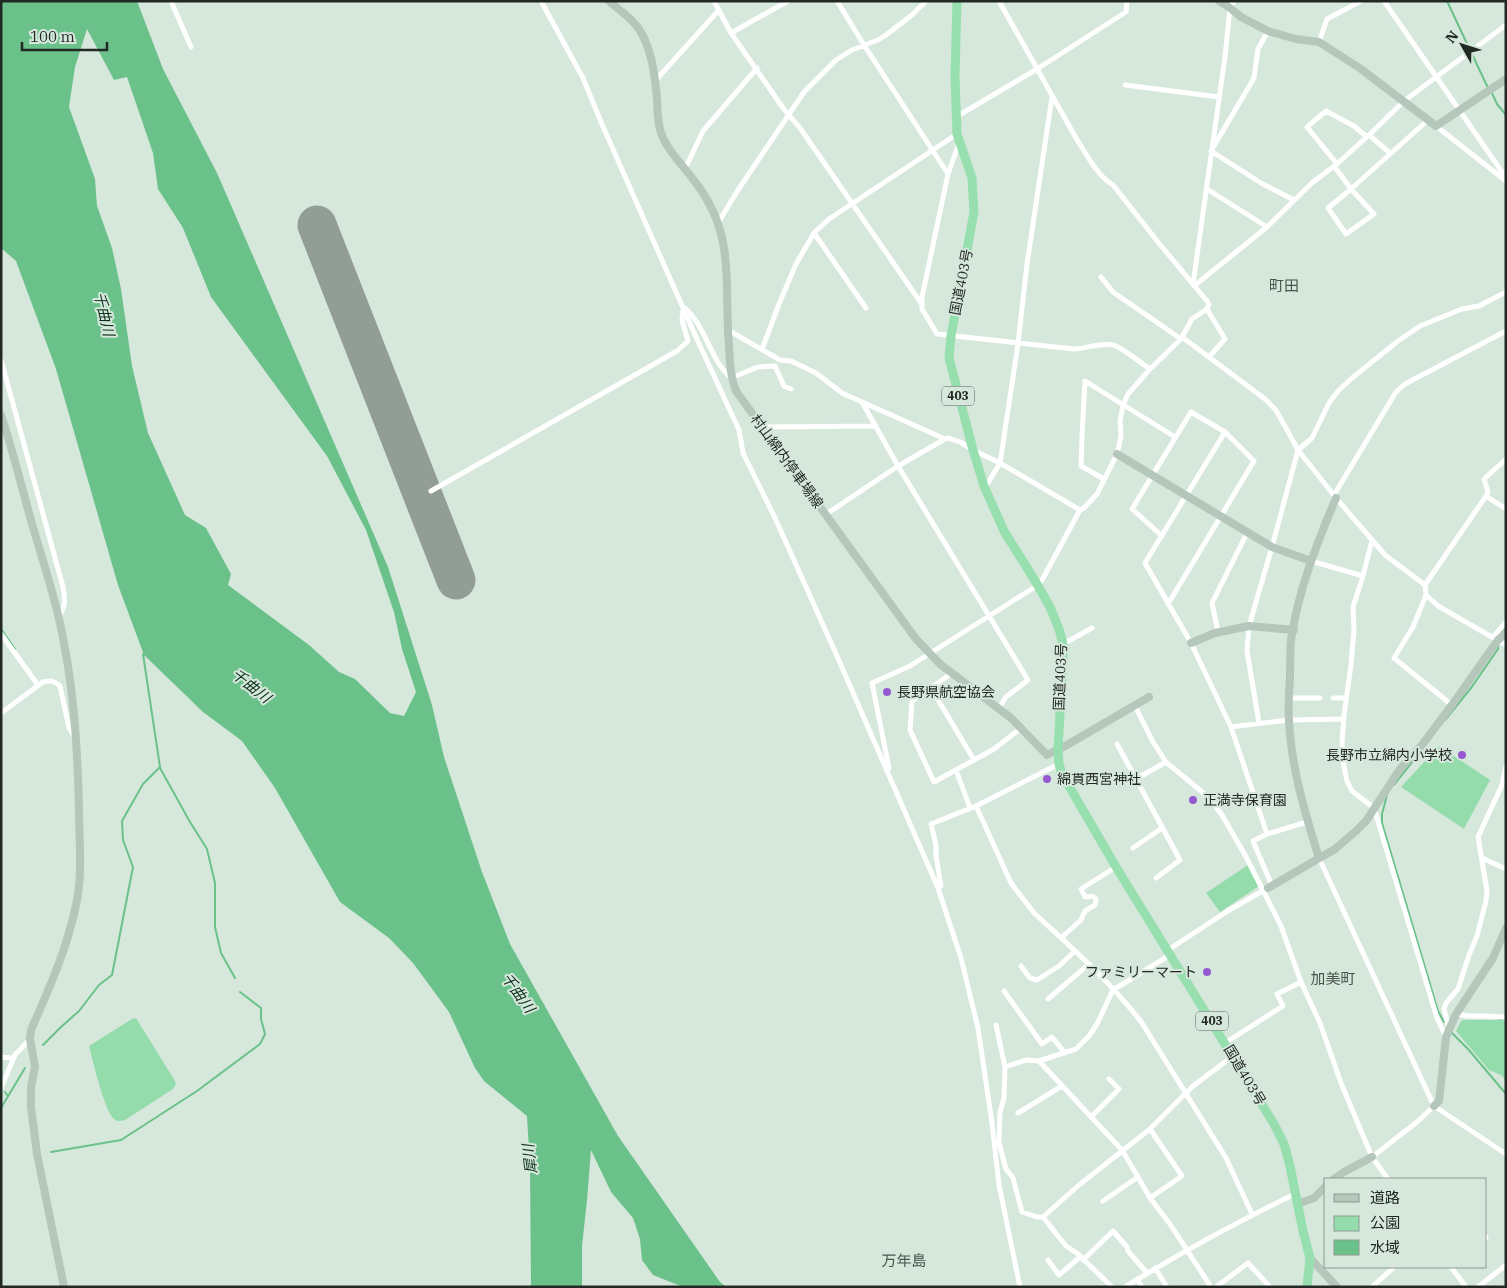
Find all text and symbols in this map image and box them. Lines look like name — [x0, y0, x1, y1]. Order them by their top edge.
scale bar — [22, 20, 108, 52]
north arrow — [1437, 20, 1487, 70]
text: 100 m — [30, 27, 75, 46]
text: N — [1441, 27, 1462, 47]
street label: 国道403号 — [946, 247, 976, 317]
district label: 町田 — [1269, 276, 1299, 295]
water label: 千曲川 — [90, 290, 119, 340]
road number: 403 — [942, 386, 974, 406]
street label: 村山綿内停車場線 — [747, 410, 827, 512]
street label: 国道403号 — [1050, 643, 1070, 711]
water label: 千曲川 — [228, 664, 276, 708]
place label: 長野県航空協会 — [897, 683, 995, 701]
marker: 長野県航空協会 — [881, 686, 893, 698]
place label: 長野市立綿内小学校 — [1326, 746, 1452, 764]
marker: 長野市立綿内小学校 — [1456, 749, 1468, 761]
place label: 綿貫西宮神社 — [1057, 770, 1141, 788]
marker: 綿貫西宮神社 — [1041, 773, 1053, 785]
place label: 正満寺保育園 — [1203, 791, 1287, 809]
marker: 正満寺保育園 — [1187, 794, 1199, 806]
place label: ファミリーマート — [1085, 963, 1197, 981]
marker: ファミリーマート — [1201, 966, 1213, 978]
water label: 千曲川 — [497, 969, 540, 1018]
district label: 加美町 — [1310, 969, 1356, 988]
road number: 403 — [1196, 1011, 1228, 1030]
street label: 国道403号 — [1220, 1042, 1270, 1108]
water label: 犀川 — [518, 1141, 541, 1175]
legend — [1324, 1178, 1487, 1268]
text: 道路 — [1370, 1188, 1400, 1207]
text: 公園 — [1370, 1213, 1400, 1232]
text: 水域 — [1370, 1238, 1400, 1257]
district label: 万年島 — [881, 1251, 927, 1270]

